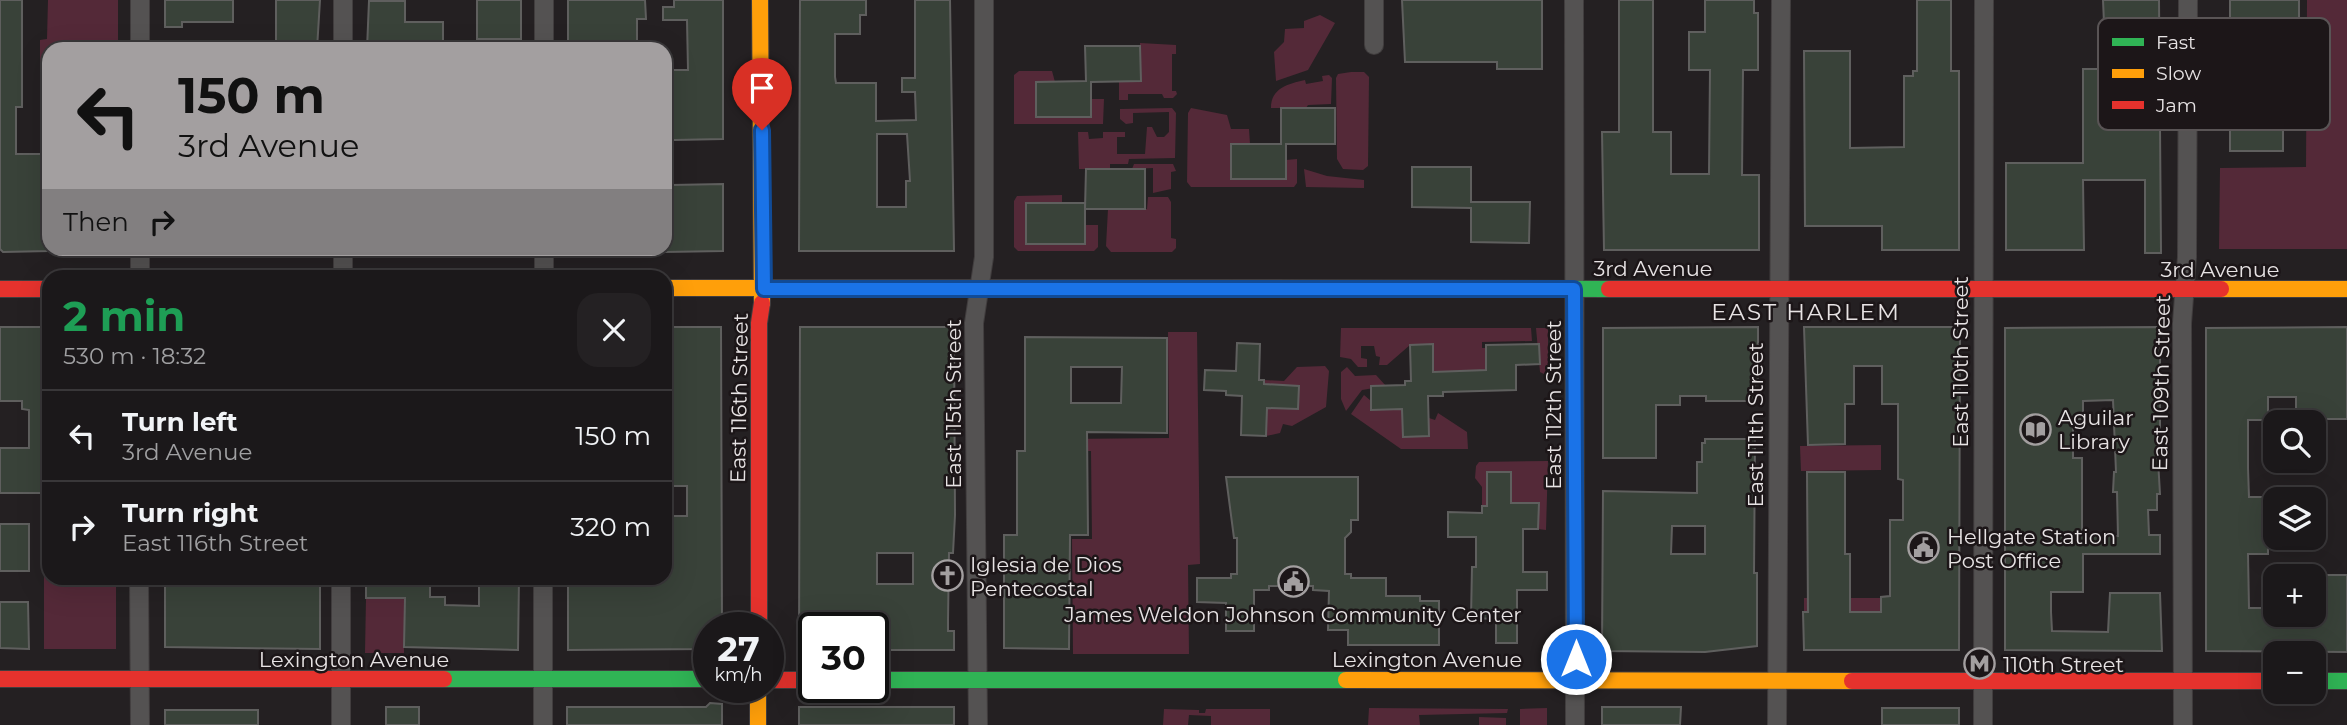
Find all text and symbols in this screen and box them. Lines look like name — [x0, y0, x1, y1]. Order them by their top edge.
legend — [2098, 18, 2330, 130]
text: Fast — [2156, 31, 2196, 54]
pin — [732, 58, 792, 130]
text: Slow — [2156, 62, 2201, 85]
text: 150 m — [178, 66, 325, 125]
icon: arrive — [743, 69, 781, 107]
icon: left — [63, 70, 154, 161]
text: Jam — [2155, 94, 2197, 117]
text: 3rd Avenue — [178, 126, 359, 165]
icon: right — [143, 203, 181, 241]
text: Then — [63, 206, 129, 238]
street label: 3rd Avenue — [1594, 256, 1713, 281]
street label: 3rd Avenue — [2161, 257, 2280, 282]
street label: East 110th Street — [1948, 276, 1973, 448]
text: 2 min — [63, 290, 185, 342]
button: close — [577, 293, 651, 367]
street label: East 109th Street — [2147, 294, 2175, 472]
district label: EAST HARLEM — [1711, 298, 1901, 326]
street label: East 116th Street — [725, 313, 753, 483]
street label: East 115th Street — [941, 319, 966, 489]
street label: East 112th Street — [1541, 320, 1566, 490]
text: 530 m · 18:32 — [63, 342, 206, 370]
street label: East 111th Street — [1743, 342, 1768, 508]
place label: Aguilar Library — [2058, 405, 2134, 454]
text: Turn left — [122, 406, 238, 438]
map controls — [2263, 410, 2326, 704]
button: search — [2263, 410, 2326, 473]
library icon: Aguilar Library — [2018, 412, 2052, 446]
icon: left — [63, 417, 101, 455]
text: 150 m — [575, 420, 651, 452]
text: 3rd Avenue — [122, 438, 252, 466]
button: layers — [2263, 487, 2326, 550]
text: Turn right — [122, 497, 258, 529]
icon: right — [63, 508, 101, 546]
text: 320 m — [570, 511, 651, 543]
place label: Hellgate Station Post Office — [1947, 524, 2116, 573]
text: East 116th Street — [122, 529, 308, 557]
public building icon: Hellgate Station Post Office — [1907, 531, 1941, 565]
place label: Iglesia de Dios Pentecostal — [970, 552, 1122, 601]
church icon: Iglesia de Dios Pentecostal — [930, 559, 964, 593]
button: + — [2263, 564, 2326, 627]
public building icon: James Weldon Johnson Community Center — [1276, 565, 1310, 599]
place label: James Weldon Johnson Community Center — [1063, 602, 1522, 627]
speed limit sign: 30 — [798, 612, 889, 703]
position arrow — [1539, 622, 1613, 696]
text: 27 — [717, 627, 760, 670]
button: − — [2263, 641, 2326, 704]
street label: Lexington Avenue — [259, 647, 449, 672]
street label: Lexington Avenue — [1332, 647, 1522, 672]
metro station icon: 110th Street — [1963, 647, 1997, 681]
place label: 110th Street — [2003, 652, 2124, 677]
text: km/h — [714, 664, 763, 686]

